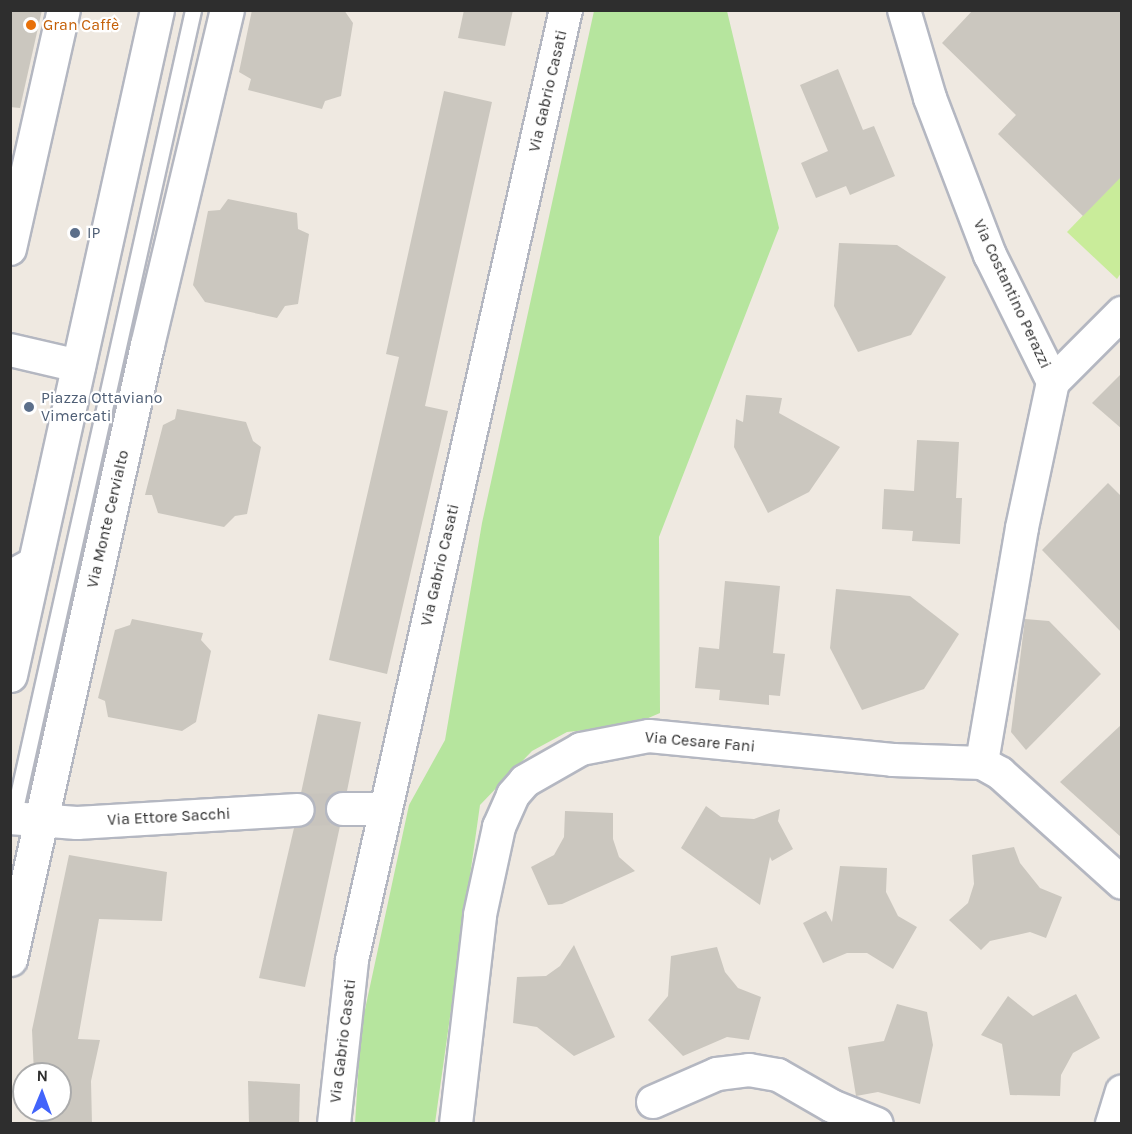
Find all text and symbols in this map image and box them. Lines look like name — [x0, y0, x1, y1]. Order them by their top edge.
place label: Gran Caffè — [43, 15, 119, 35]
marker: Gran Caffè — [24, 18, 38, 32]
street label: Via Gabrio Casati — [525, 28, 571, 154]
street label: Via Costantino Perazzi — [969, 216, 1055, 372]
place label: IP — [87, 223, 100, 243]
marker: IP — [68, 226, 82, 240]
place label: Piazza Ottaviano Vimercati — [41, 388, 162, 426]
marker: Piazza Ottaviano Vimercati — [22, 400, 36, 414]
street label: Via Monte Cervialto — [83, 448, 133, 590]
street label: Via Gabrio Casati — [417, 502, 463, 628]
street label: Via Cesare Fani — [644, 728, 756, 756]
street label: Via Ettore Sacchi — [107, 804, 231, 830]
street label: Via Gabrio Casati — [326, 978, 360, 1104]
north arrow — [12, 1062, 72, 1122]
text: N — [36, 1066, 48, 1085]

